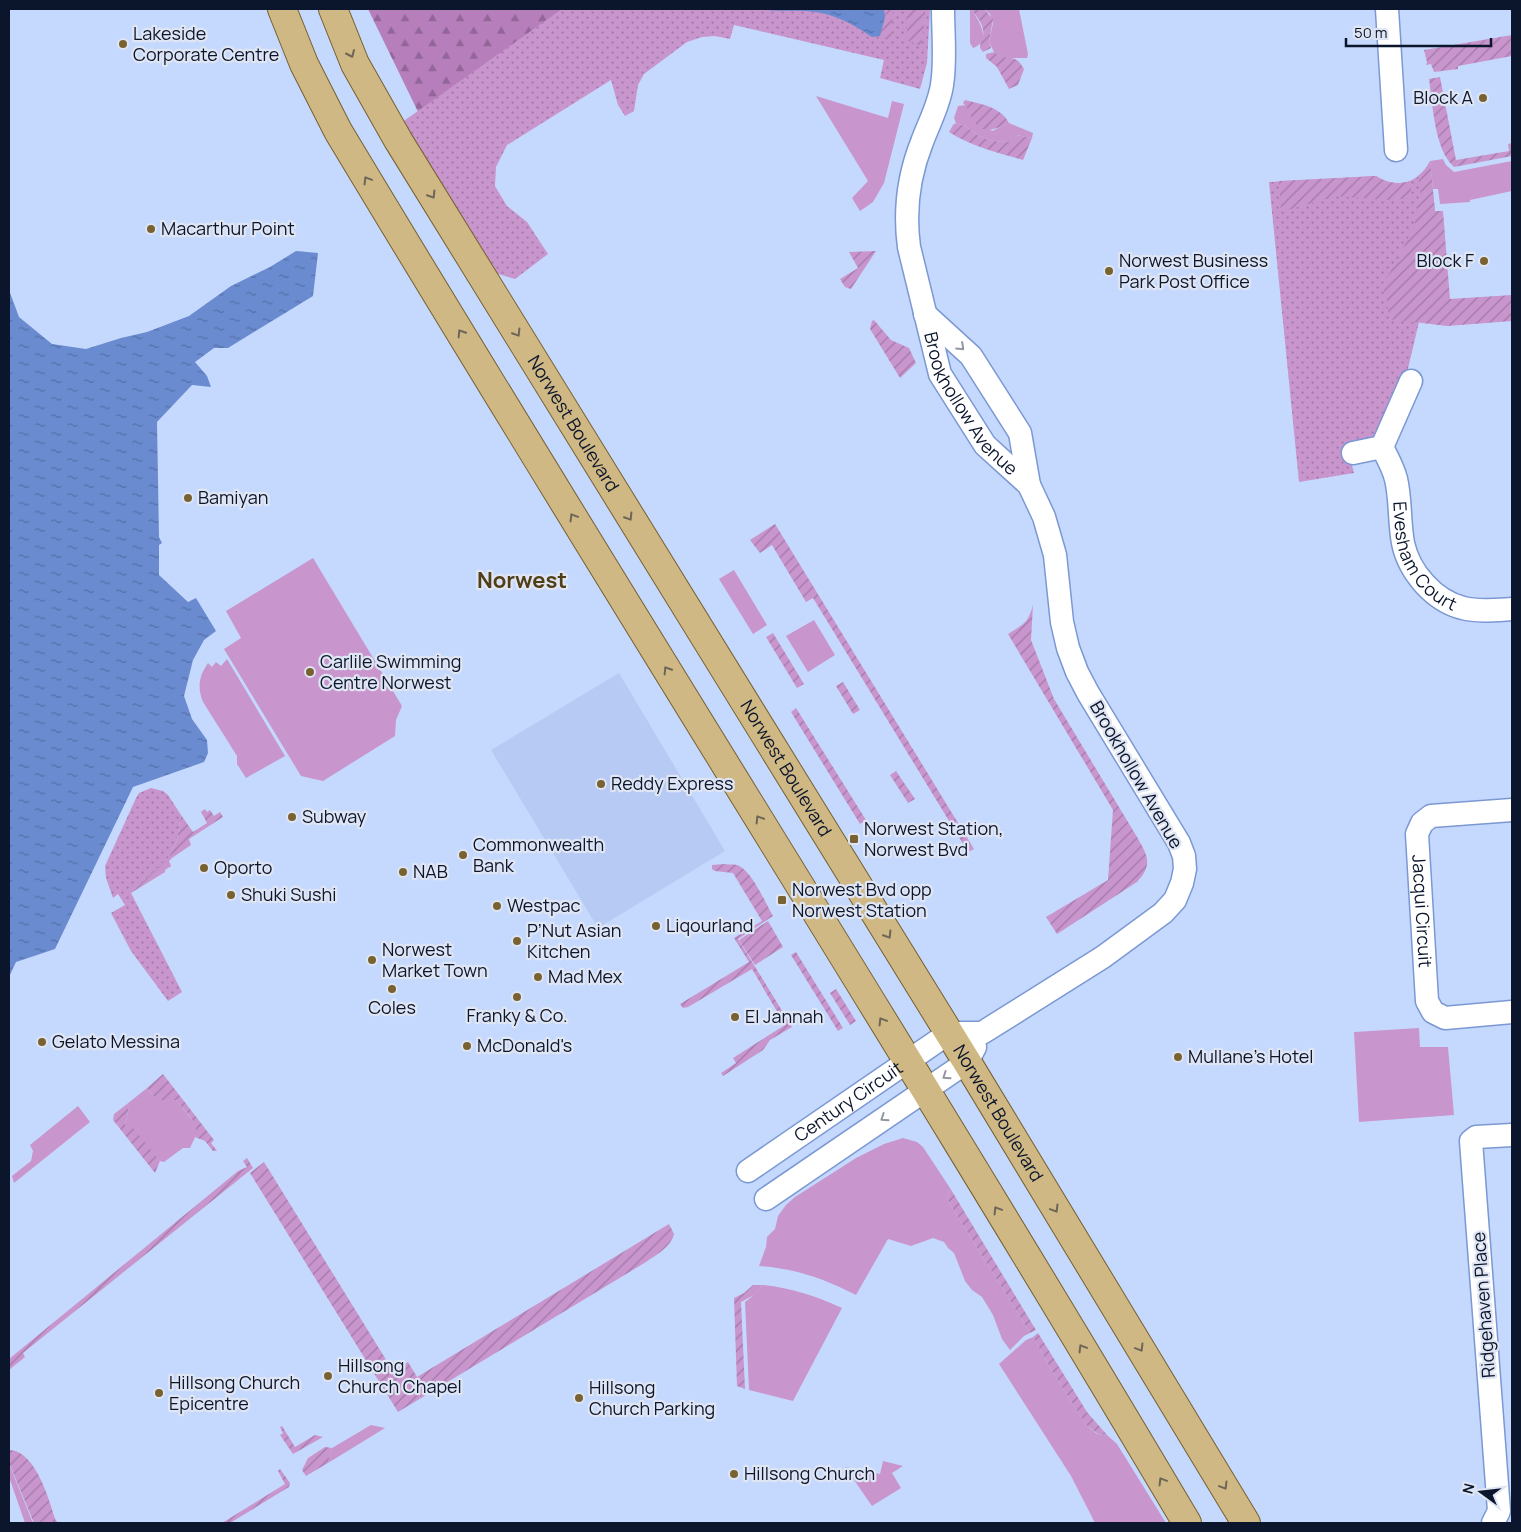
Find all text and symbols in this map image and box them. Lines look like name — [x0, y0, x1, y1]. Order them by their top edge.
scale bar — [1346, 15, 1491, 47]
place label: Lakeside Corporate Centre — [133, 21, 279, 66]
text: 50 m — [1354, 22, 1388, 43]
marker: Lakeside Corporate Centre — [117, 38, 129, 50]
one-way arrow — [344, 49, 355, 58]
place label: Block A — [1413, 85, 1474, 109]
marker: Block A — [1477, 92, 1489, 104]
one-way arrow — [363, 176, 373, 185]
one-way arrow — [425, 189, 435, 198]
place label: Macarthur Point — [161, 216, 295, 240]
marker: Macarthur Point — [145, 223, 157, 235]
place label: Norwest Business Park Post Office — [1119, 248, 1268, 293]
place label: Block F — [1417, 248, 1474, 272]
marker: Block F — [1478, 255, 1490, 267]
marker: Norwest Business Park Post Office — [1103, 265, 1115, 277]
one-way arrow — [510, 328, 520, 337]
street label: Brookhollow Avenue — [919, 329, 1023, 480]
one-way arrow — [457, 330, 467, 339]
one-way arrow — [956, 341, 965, 350]
street label: Norwest Boulevard — [523, 350, 625, 496]
place label: Bamiyan — [198, 485, 268, 509]
marker: Bamiyan — [182, 492, 194, 504]
street label: Evesham Court — [1388, 501, 1461, 616]
one-way arrow — [623, 511, 633, 520]
one-way arrow — [569, 513, 579, 522]
district label: Norwest — [477, 565, 567, 595]
place label: Carlile Swimming Centre Norwest — [320, 649, 461, 694]
marker: Carlile Swimming Centre Norwest — [304, 666, 316, 678]
one-way arrow — [664, 666, 673, 676]
street label: Norwest Boulevard — [735, 695, 838, 841]
street label: Brookhollow Avenue — [1085, 696, 1189, 853]
place label: Reddy Express — [611, 771, 733, 795]
marker: Reddy Express — [595, 778, 607, 790]
place label: Subway — [302, 804, 367, 828]
marker: Subway — [286, 811, 298, 823]
one-way arrow — [756, 815, 766, 824]
place label: Norwest Station, Norwest Bvd — [864, 816, 1004, 861]
place label: Commonwealth Bank — [473, 832, 604, 877]
marker: Norwest Station, Norwest Bvd — [848, 833, 860, 845]
marker: Commonwealth Bank — [457, 849, 469, 861]
street label: Jacqui Circuit — [1407, 854, 1438, 968]
place label: Oporto — [214, 855, 272, 879]
place label: NAB — [413, 859, 448, 883]
marker: Oporto — [198, 862, 210, 874]
marker: NAB — [397, 866, 409, 878]
place label: Norwest Bvd opp Norwest Station — [792, 877, 932, 922]
place label: Shuki Sushi — [241, 882, 336, 906]
marker: Shuki Sushi — [225, 889, 237, 901]
place label: Westpac — [507, 893, 581, 917]
marker: Norwest Bvd opp Norwest Station — [776, 894, 788, 906]
marker: Westpac — [491, 900, 503, 912]
place label: Liqourland — [666, 913, 753, 937]
place label: P’Nut Asian Kitchen — [527, 918, 621, 963]
marker: Liqourland — [650, 920, 662, 932]
one-way arrow — [881, 929, 891, 938]
marker: P’Nut Asian Kitchen — [511, 935, 523, 947]
place label: Norwest Market Town — [382, 937, 488, 982]
marker: Norwest Market Town — [366, 954, 378, 966]
place label: Mad Mex — [548, 964, 623, 988]
marker: Mad Mex — [532, 971, 544, 983]
marker: Coles — [386, 983, 398, 995]
marker: Franky & Co. — [511, 991, 523, 1003]
place label: Coles — [368, 995, 416, 1019]
place label: Franky & Co. — [467, 1003, 567, 1027]
place label: El Jannah — [745, 1004, 823, 1028]
marker: El Jannah — [729, 1011, 741, 1023]
one-way arrow — [878, 1017, 888, 1026]
place label: Gelato Messina — [52, 1029, 180, 1053]
place label: McDonald's — [477, 1033, 572, 1057]
marker: Gelato Messina — [36, 1036, 48, 1048]
marker: McDonald's — [461, 1040, 473, 1052]
street label: Norwest Boulevard — [948, 1040, 1050, 1186]
place label: Mullane's Hotel — [1188, 1044, 1314, 1068]
marker: Mullane's Hotel — [1172, 1051, 1184, 1063]
street label: Century Circuit — [789, 1055, 907, 1147]
one-way arrow — [942, 1070, 951, 1080]
one-way arrow — [881, 1112, 890, 1121]
one-way arrow — [1049, 1203, 1059, 1212]
one-way arrow — [994, 1206, 1004, 1215]
street label: Ridgehaven Place — [1466, 1231, 1500, 1379]
one-way arrow — [1133, 1342, 1143, 1351]
one-way arrow — [1079, 1345, 1089, 1354]
place label: Hillsong Church Chapel — [338, 1353, 462, 1398]
place label: Hillsong Church Epicentre — [169, 1370, 300, 1415]
marker: Hillsong Church Chapel — [322, 1370, 334, 1382]
place label: Hillsong Church Parking — [589, 1375, 715, 1420]
marker: Hillsong Church Epicentre — [153, 1387, 165, 1399]
marker: Hillsong Church Parking — [573, 1392, 585, 1404]
place label: Hillsong Church — [744, 1461, 875, 1485]
north arrow — [1456, 1467, 1506, 1517]
marker: Hillsong Church — [728, 1468, 740, 1480]
one-way arrow — [1159, 1478, 1169, 1487]
one-way arrow — [1218, 1481, 1228, 1490]
text: N — [1457, 1481, 1478, 1496]

